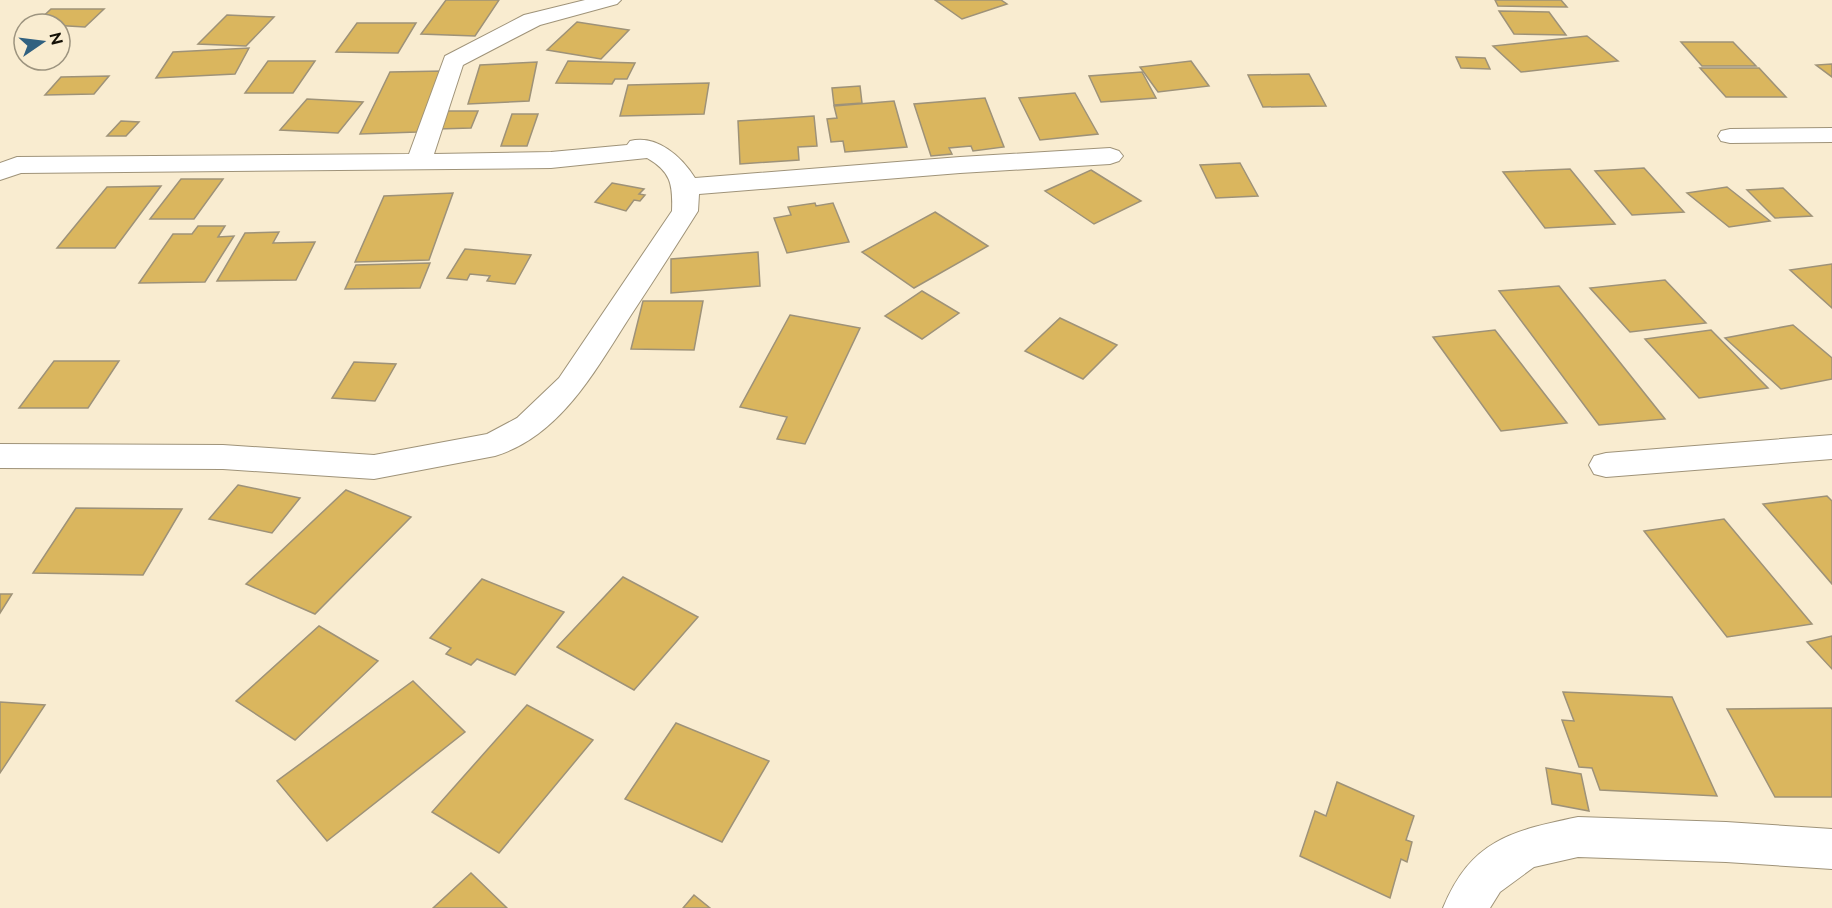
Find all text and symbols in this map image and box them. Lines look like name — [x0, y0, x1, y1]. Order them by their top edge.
north arrow — [12, 12, 72, 72]
text: N — [45, 30, 67, 47]

